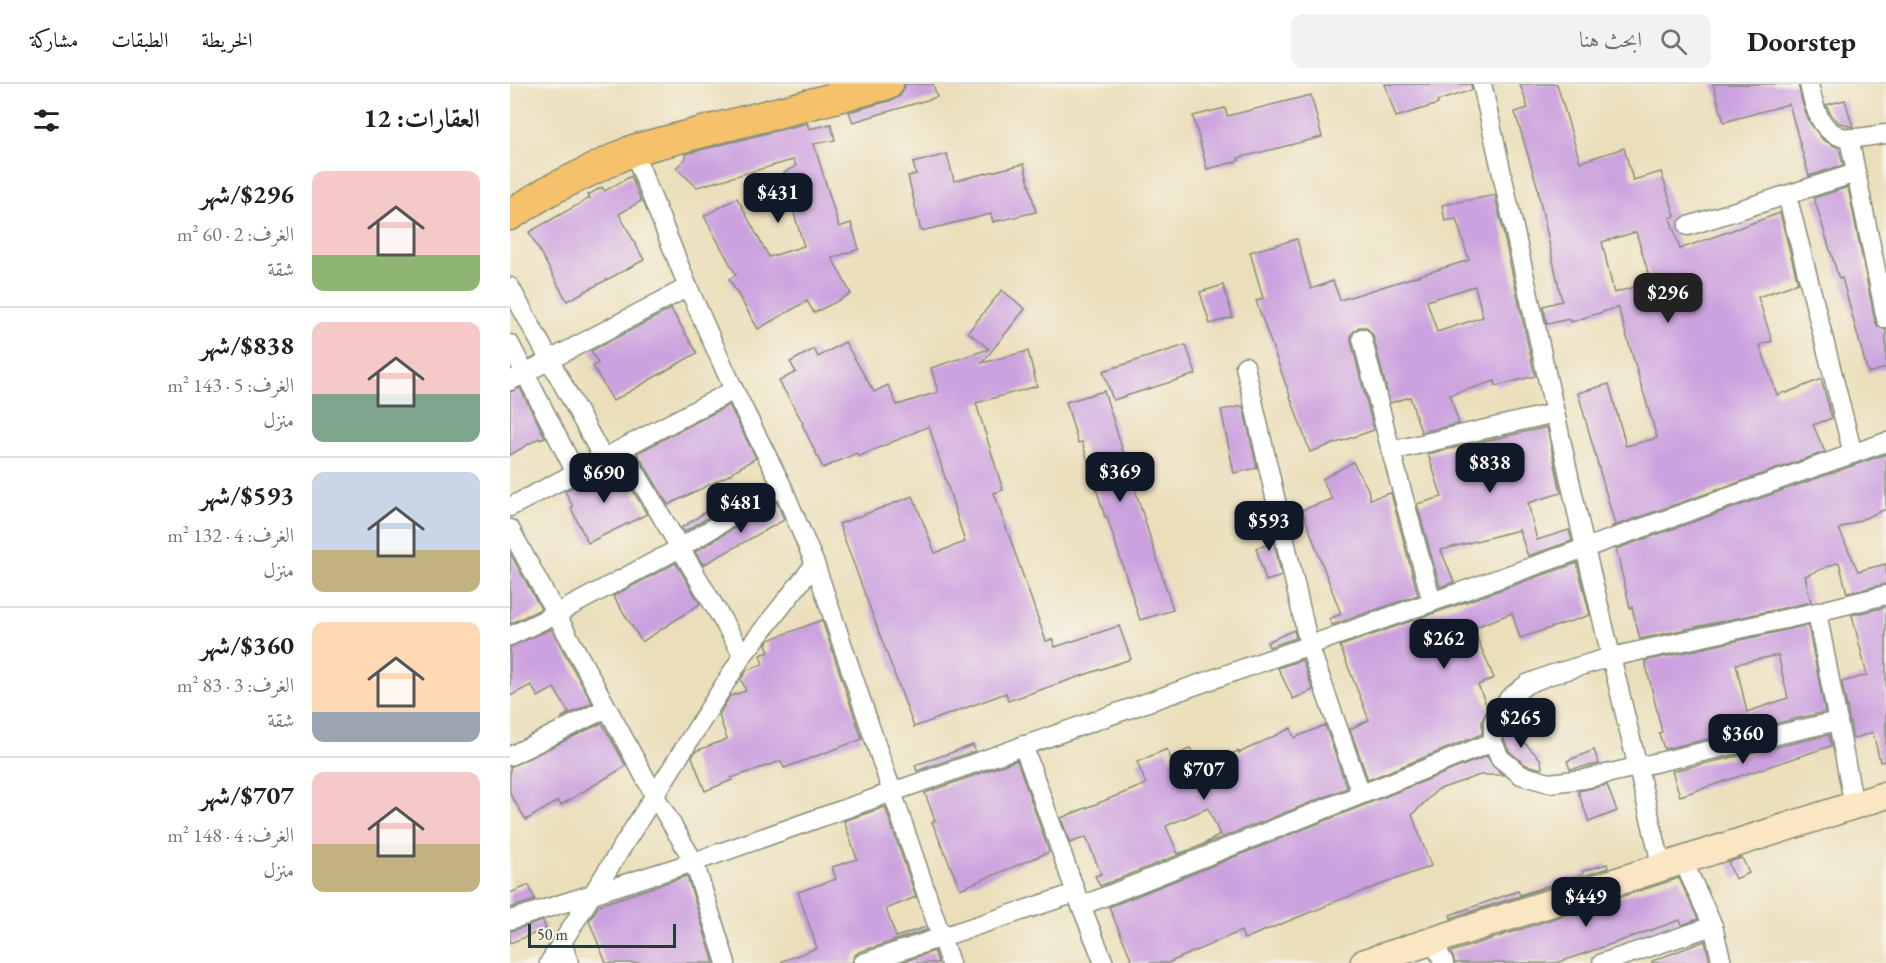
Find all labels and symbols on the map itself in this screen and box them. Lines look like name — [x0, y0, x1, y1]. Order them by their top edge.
pin: $431 — [742, 173, 814, 224]
pin: $296 — [1632, 273, 1704, 324]
pin: $838 — [1454, 443, 1526, 494]
pin: $369 — [1084, 452, 1156, 503]
pin: $690 — [568, 453, 640, 504]
pin: $481 — [705, 483, 777, 534]
pin: $593 — [1233, 501, 1305, 552]
pin: $262 — [1408, 619, 1480, 670]
pin: $265 — [1485, 698, 1557, 749]
pin: $360 — [1707, 714, 1779, 765]
pin: $707 — [1168, 750, 1240, 801]
pin: $449 — [1550, 877, 1622, 928]
scale bar — [528, 921, 676, 948]

